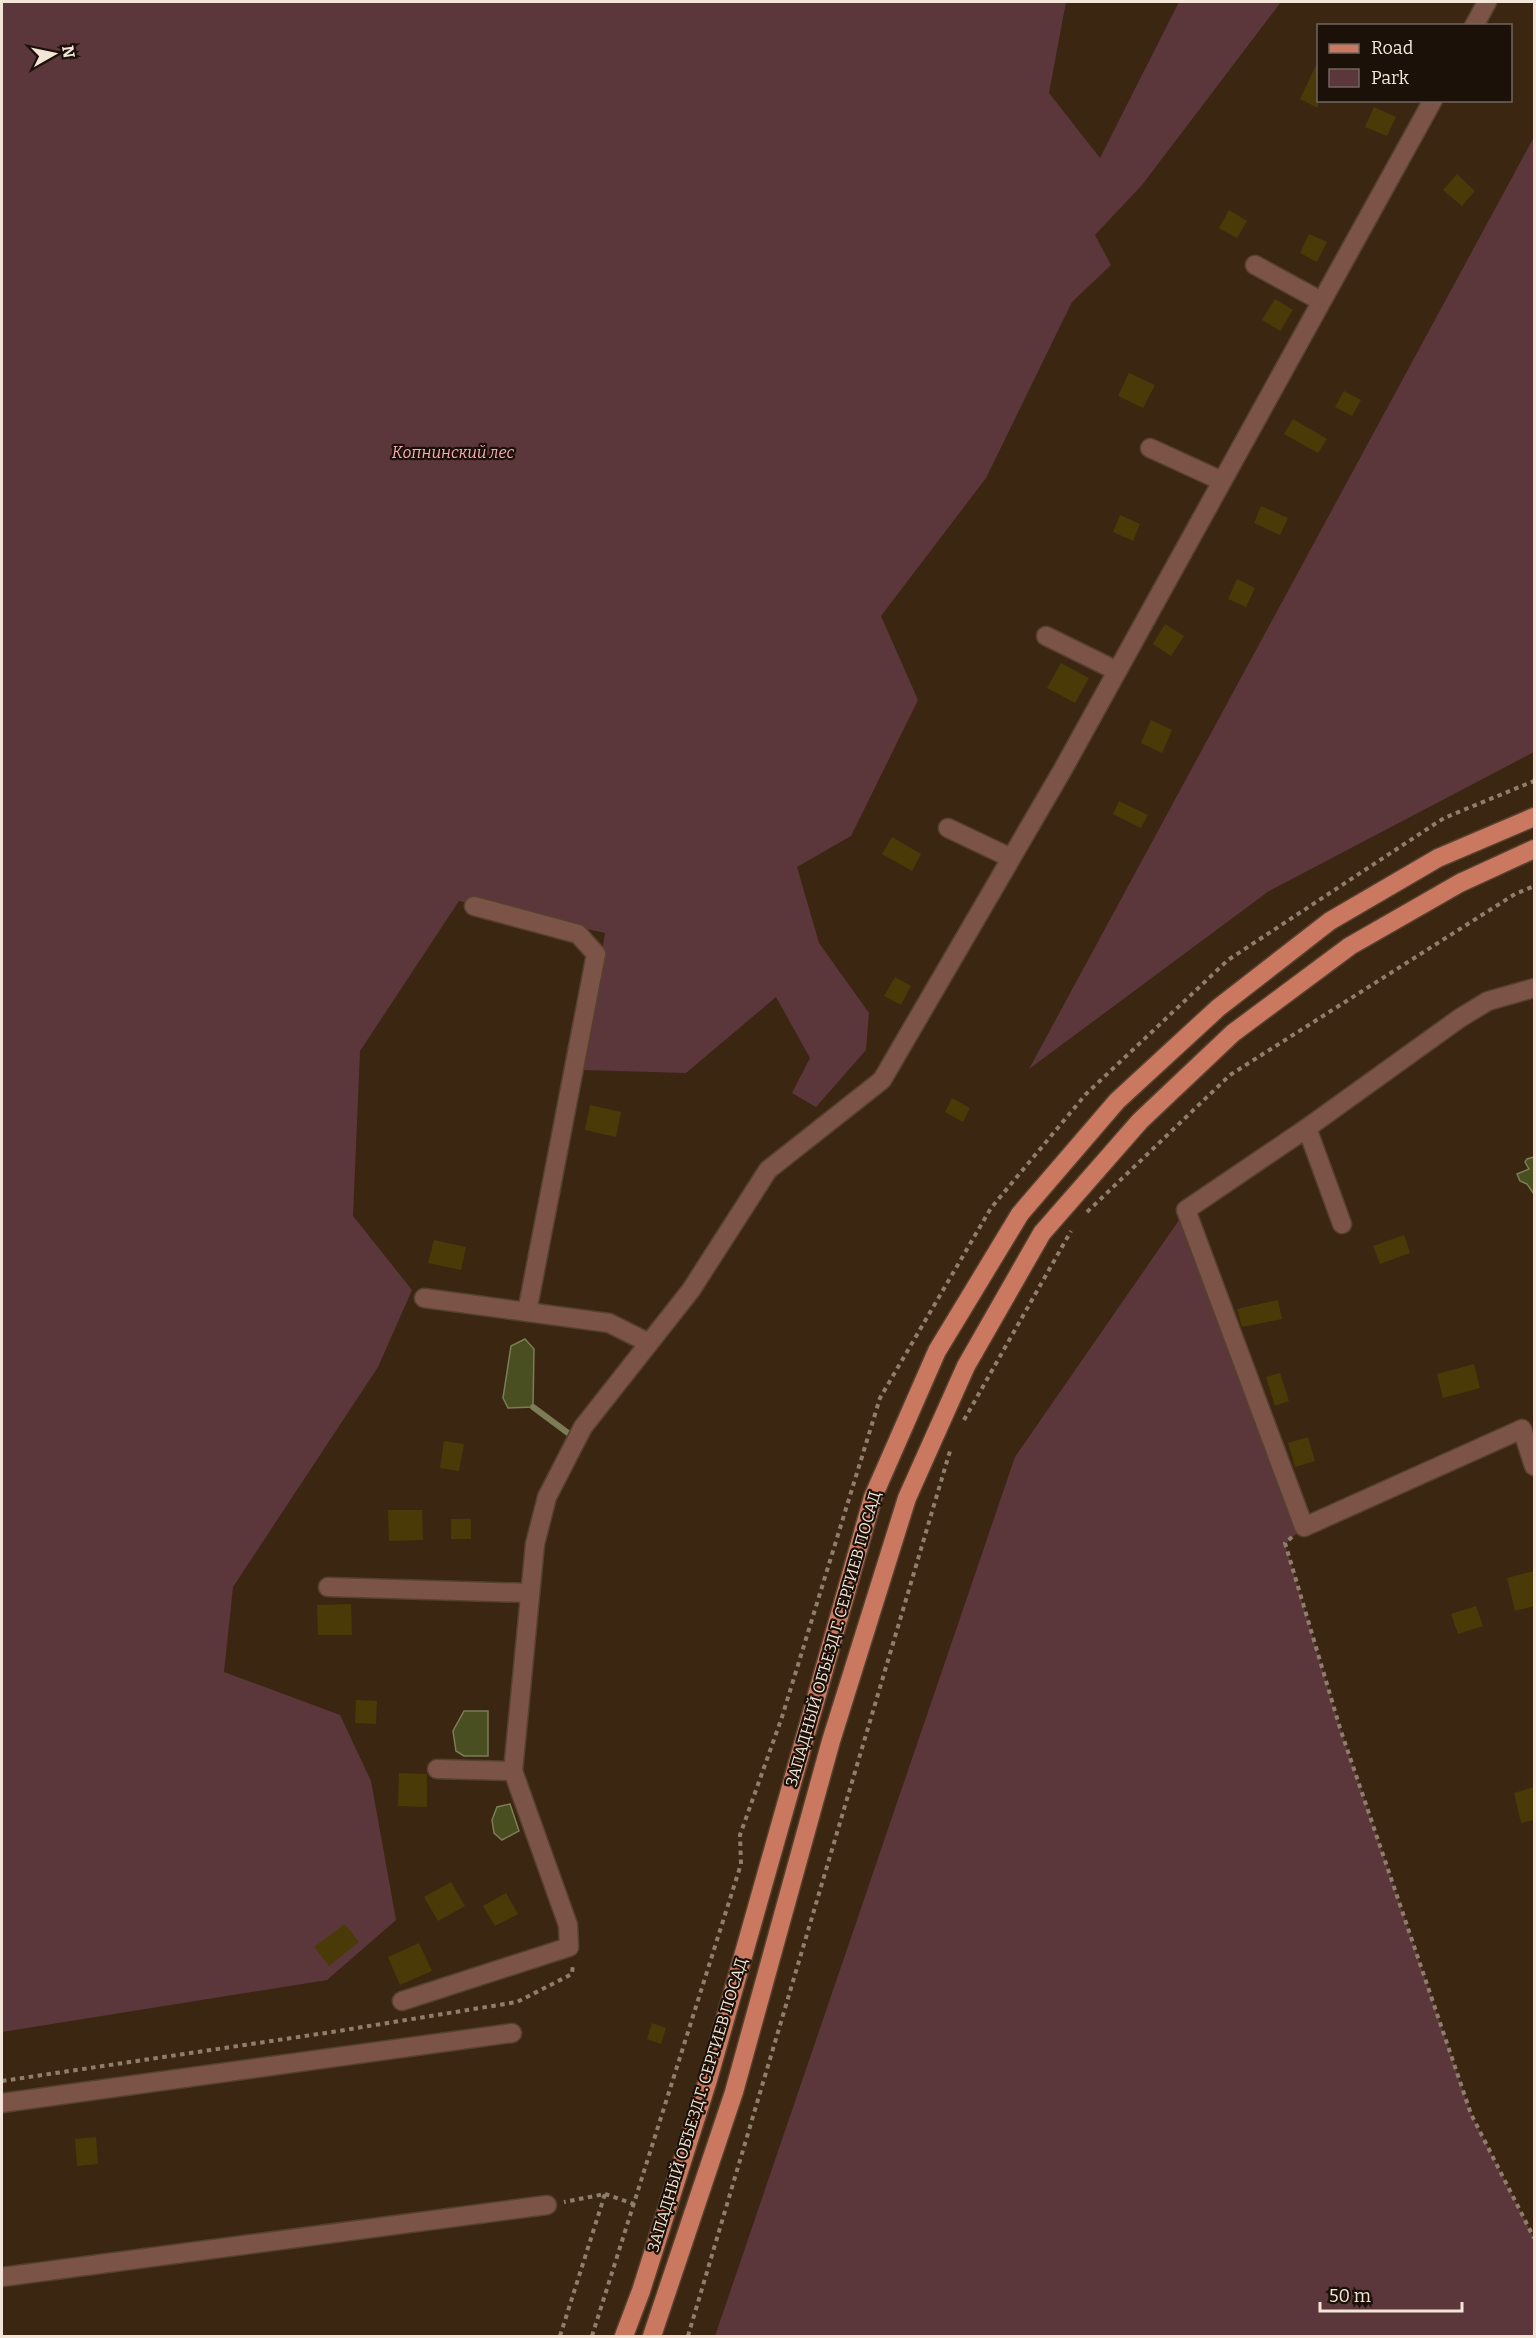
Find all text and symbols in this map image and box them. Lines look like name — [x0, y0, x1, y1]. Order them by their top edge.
north arrow — [24, 24, 84, 84]
legend — [1317, 24, 1512, 102]
text: Road — [1371, 37, 1414, 59]
text: N — [58, 44, 79, 59]
text: Park — [1371, 67, 1410, 89]
park label: Копнинский лес — [392, 443, 514, 462]
street label: ЗАПАДНЫЙ ОБЪЕЗД Г. СЕРГИЕВ ПОСАД — [781, 1489, 884, 1789]
street label: ЗАПАДНЫЙ ОБЪЕЗД Г. СЕРГИЕВ ПОСАД — [642, 1955, 751, 2254]
scale bar — [1320, 2275, 1462, 2313]
text: 50 m — [1329, 2285, 1371, 2307]

